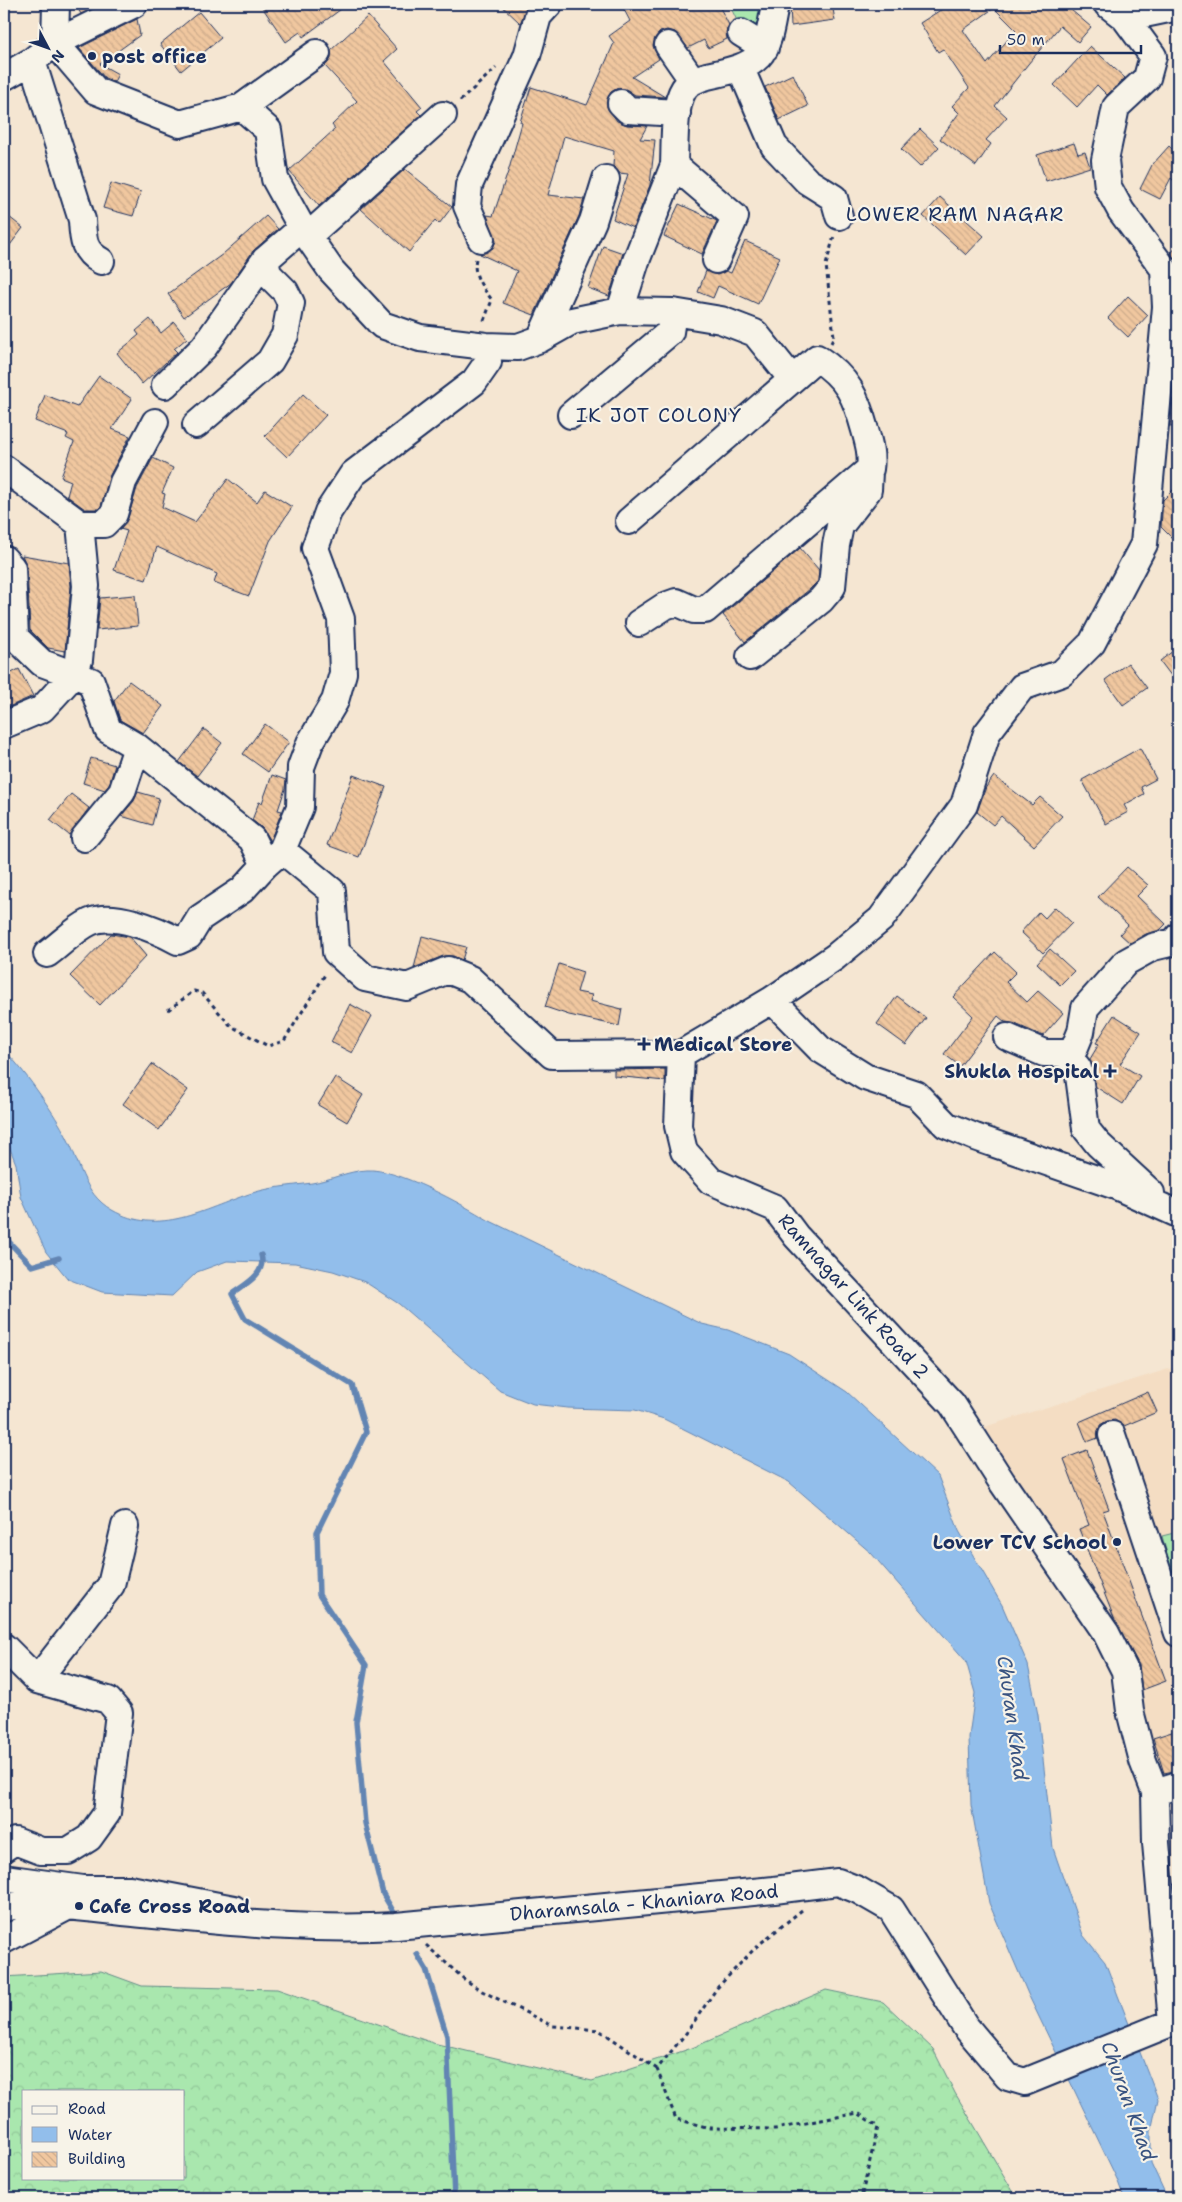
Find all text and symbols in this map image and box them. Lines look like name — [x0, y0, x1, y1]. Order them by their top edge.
north arrow — [22, 22, 72, 72]
scale bar — [1000, 22, 1141, 54]
text: 50 m — [1007, 30, 1045, 50]
place label: post office — [102, 44, 207, 69]
text: N — [47, 46, 68, 67]
marker: post office — [86, 50, 98, 62]
district label: LOWER RAM NAGAR — [846, 201, 1064, 227]
district label: IK JOT COLONY — [576, 402, 742, 428]
place label: Medical Store — [654, 1032, 793, 1057]
marker: Medical Store — [638, 1038, 650, 1050]
place label: Shukla Hospital — [944, 1059, 1099, 1084]
marker: Shukla Hospital — [1103, 1064, 1117, 1078]
street label: Ramnagar Link Road 2 — [773, 1208, 935, 1384]
place label: Lower TCV School — [933, 1530, 1107, 1555]
marker: Lower TCV School — [1111, 1536, 1123, 1548]
water label: Churan Khad — [991, 1654, 1035, 1782]
street label: Dharamsala - Khaniara Road — [509, 1878, 779, 1927]
place label: Cafe Cross Road — [89, 1894, 250, 1919]
marker: Cafe Cross Road — [73, 1900, 85, 1912]
water label: Churan Khad — [1095, 2037, 1163, 2165]
legend — [22, 2090, 185, 2180]
text: Road — [68, 2099, 106, 2119]
text: Water — [68, 2125, 112, 2145]
text: Building — [68, 2149, 125, 2169]

